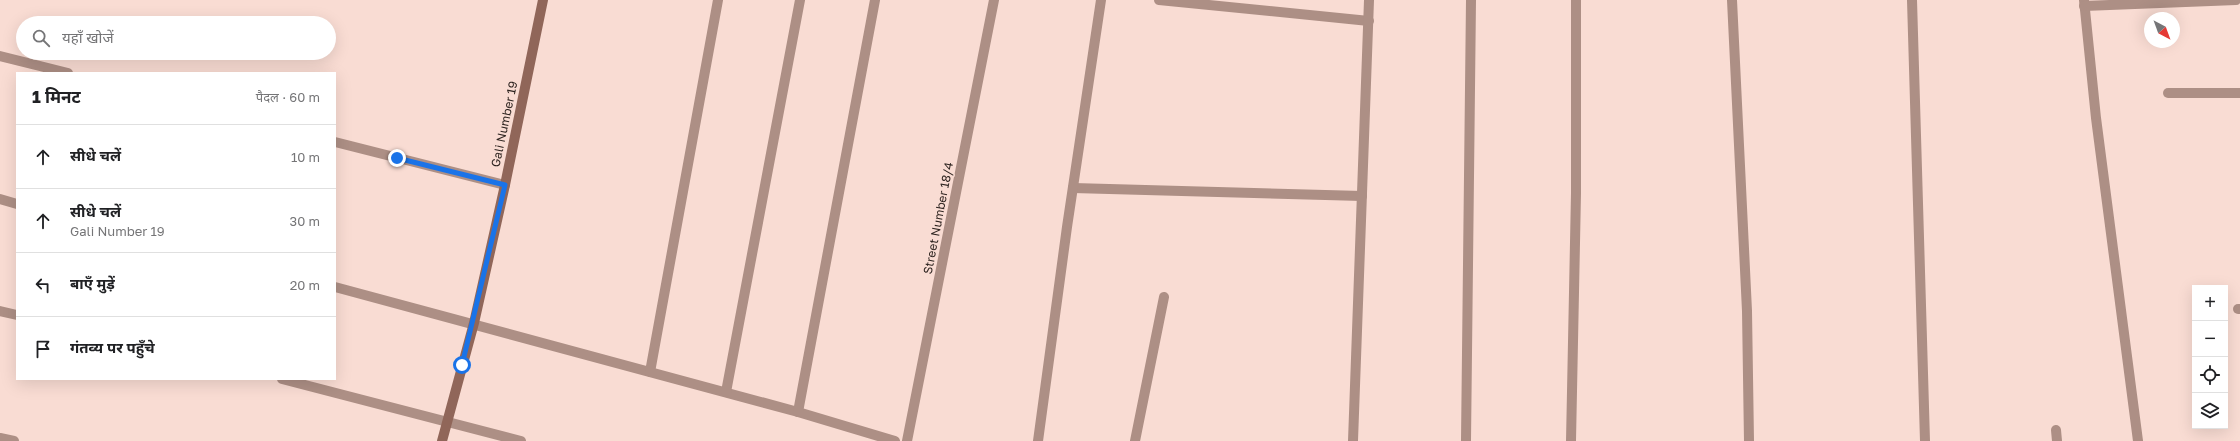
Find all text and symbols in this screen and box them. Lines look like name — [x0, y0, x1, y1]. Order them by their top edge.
north arrow — [2144, 12, 2180, 48]
search box — [16, 16, 336, 60]
icon: search — [30, 27, 52, 49]
text: यहाँ खोजें — [62, 28, 114, 46]
street label: Gali Number 19 — [488, 80, 520, 168]
text: 1 मिनट — [32, 86, 81, 107]
text: पैदल · 60 m — [256, 89, 320, 105]
icon: ahead — [32, 146, 54, 168]
text: सीधे चलें — [70, 146, 121, 164]
text: 10 m — [291, 149, 320, 165]
route end — [388, 149, 406, 167]
street label: Street Number 18/4 — [920, 161, 956, 275]
text: सीधे चलें — [70, 202, 121, 220]
icon: ahead — [32, 210, 54, 232]
text: 30 m — [290, 213, 320, 229]
text: Gali Number 19 — [70, 223, 165, 239]
icon: left — [32, 274, 54, 296]
text: बाएँ मुड़ें — [70, 274, 115, 292]
text: 20 m — [290, 277, 320, 293]
map controls — [2192, 285, 2228, 429]
button: + — [2192, 285, 2228, 321]
button: − — [2192, 321, 2228, 357]
icon: arrive — [32, 338, 54, 360]
text: गंतव्य पर पहुँचे — [70, 338, 155, 356]
route start — [453, 356, 471, 374]
button: locate — [2192, 357, 2228, 393]
button: layers — [2192, 393, 2228, 429]

